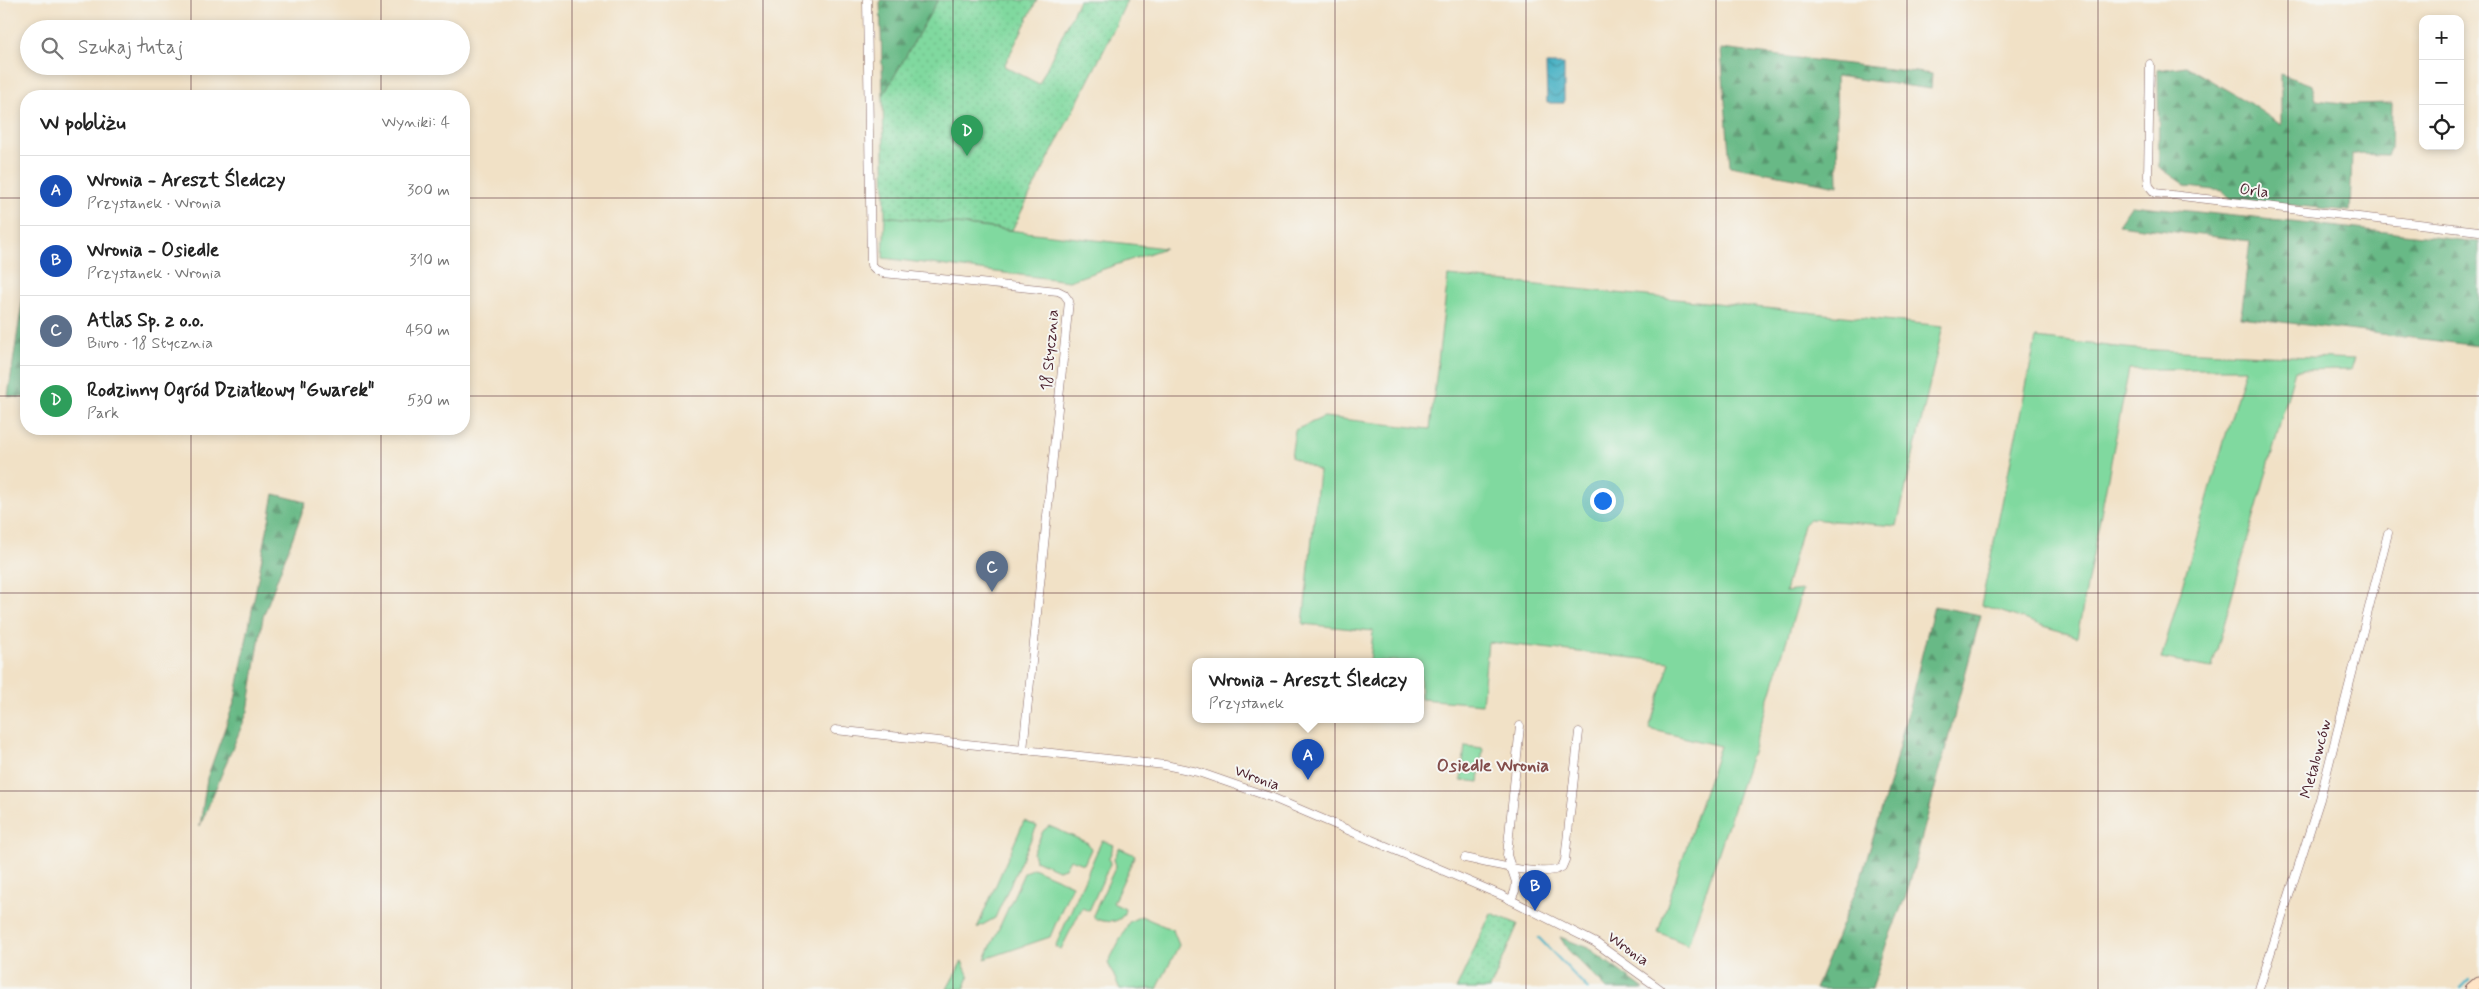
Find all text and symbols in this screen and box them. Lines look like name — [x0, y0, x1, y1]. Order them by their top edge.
map controls — [2419, 15, 2464, 150]
button: + — [2419, 15, 2464, 60]
search box — [20, 20, 470, 75]
icon: search — [38, 34, 66, 62]
text: Szukaj tutaj — [78, 35, 183, 60]
button: − — [2419, 60, 2464, 105]
button: locate — [2419, 105, 2464, 150]
text: W pobliżu — [40, 109, 126, 137]
text: Wyniki: 4 — [381, 112, 450, 133]
pin: D — [951, 115, 983, 156]
text: Wronia - Areszt Śledczy — [87, 168, 286, 193]
street label: Orla — [2238, 179, 2270, 203]
text: A — [51, 180, 61, 201]
text: 300 m — [407, 180, 450, 201]
text: Przystanek · Wronia — [87, 193, 221, 214]
text: Wronia - Osiedle — [87, 238, 219, 263]
text: B — [51, 250, 61, 271]
text: 310 m — [409, 250, 450, 271]
text: Przystanek · Wronia — [87, 263, 221, 284]
text: Atlas Sp. z o.o. — [87, 308, 204, 333]
street label: 18 Stycznia — [1036, 308, 1064, 392]
text: C — [50, 320, 62, 341]
text: 450 m — [405, 320, 450, 341]
text: Biuro · 18 Stycznia — [87, 333, 213, 354]
text: Rodzinny Ogród Działkowy "Gwarek" — [87, 378, 374, 403]
text: D — [50, 390, 62, 411]
text: 530 m — [407, 390, 450, 411]
text: Park — [87, 403, 119, 424]
your location — [1590, 488, 1616, 514]
pin: C — [976, 551, 1008, 592]
popup — [1192, 658, 1424, 723]
text: Wronia - Areszt Śledczy — [1209, 668, 1407, 693]
text: Przystanek — [1209, 693, 1284, 714]
street label: Metalowców — [2295, 717, 2337, 801]
pin: A — [1292, 739, 1324, 780]
district label: Osiedle Wronia — [1437, 754, 1549, 778]
street label: Wronia — [1231, 760, 1283, 796]
pin: B — [1519, 870, 1551, 911]
street label: Wronia — [1603, 927, 1653, 971]

